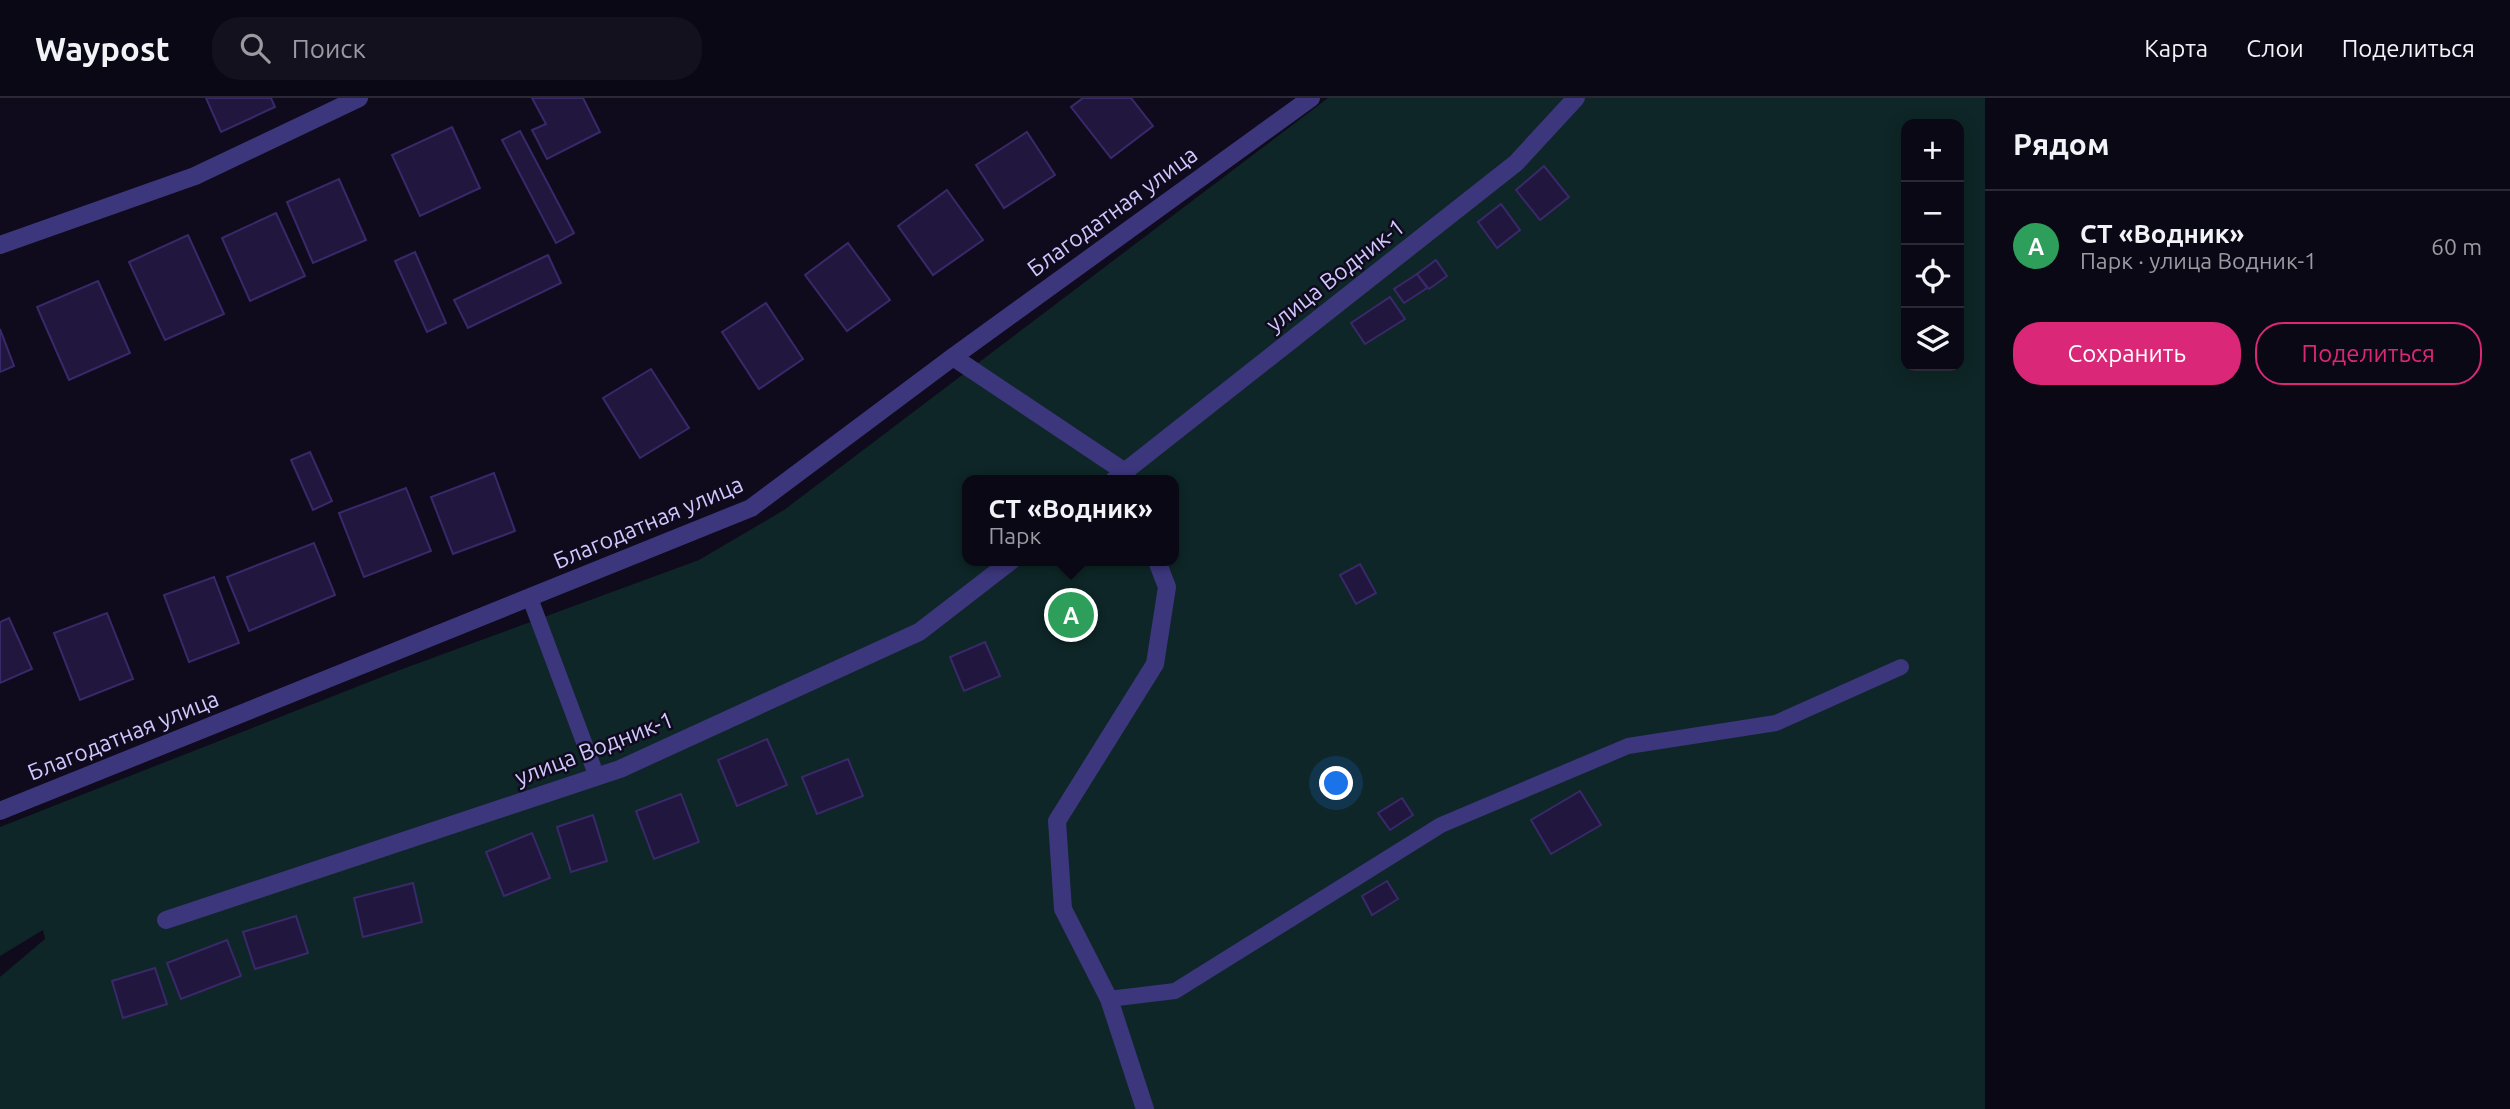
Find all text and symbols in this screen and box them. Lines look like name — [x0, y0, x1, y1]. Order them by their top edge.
search box — [212, 17, 702, 80]
icon: search — [236, 29, 274, 67]
text: Waypost — [35, 30, 170, 67]
text: Поиск — [292, 34, 366, 63]
text: Карта — [2144, 35, 2208, 62]
text: Слои — [2246, 35, 2304, 62]
text: Поделиться — [2342, 35, 2475, 62]
map controls — [1901, 119, 1964, 371]
button: + — [1901, 119, 1964, 182]
text: Рядом — [2013, 127, 2109, 161]
street label: Благодатная улица — [1022, 141, 1202, 281]
button: − — [1901, 182, 1964, 245]
street label: улица Водник-1 — [1261, 213, 1409, 337]
text: СТ «Водник» — [2080, 219, 2244, 248]
text: A — [2028, 234, 2044, 259]
text: 60 m — [2431, 234, 2482, 259]
button: locate — [1901, 245, 1964, 308]
text: Парк · улица Водник-1 — [2080, 248, 2317, 273]
button: layers — [1901, 308, 1964, 371]
button: Сохранить — [2013, 322, 2241, 385]
button: Поделиться — [2255, 322, 2482, 385]
street label: Благодатная улица — [549, 471, 747, 573]
popup — [962, 475, 1179, 566]
text: СТ «Водник» — [988, 494, 1153, 523]
text: Парк — [988, 523, 1041, 548]
pin: A — [1048, 589, 1094, 641]
street label: Благодатная улица — [24, 685, 222, 785]
street label: улица Водник-1 — [511, 706, 677, 790]
your location — [1319, 766, 1353, 800]

